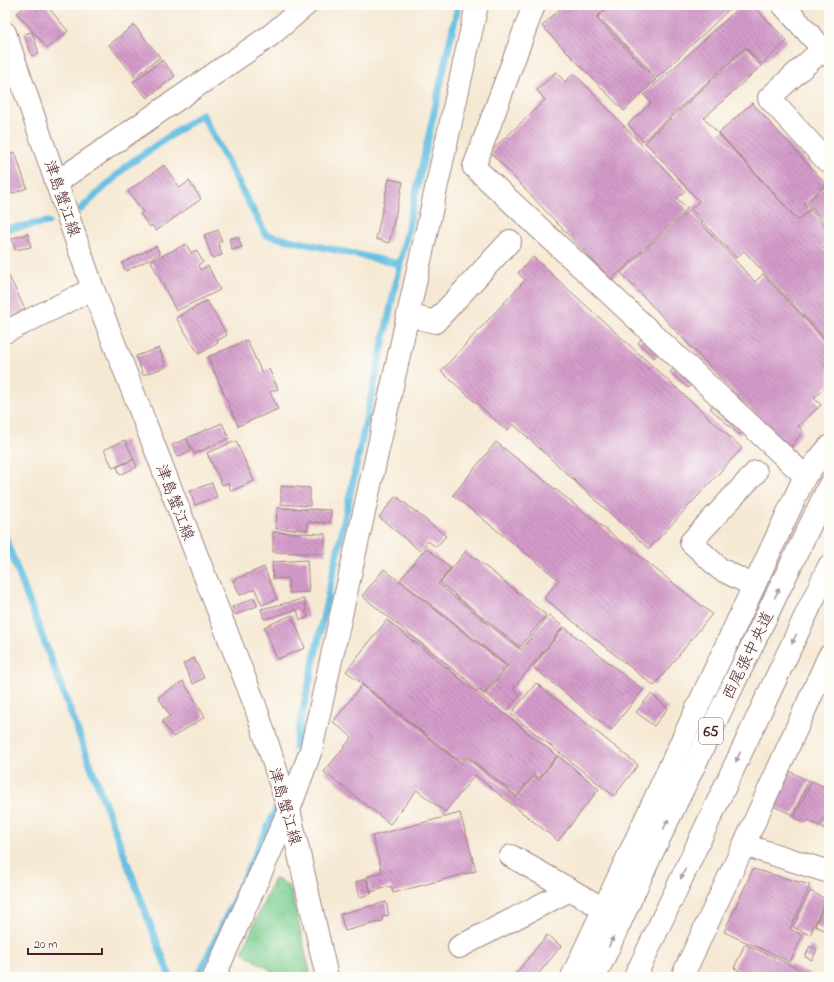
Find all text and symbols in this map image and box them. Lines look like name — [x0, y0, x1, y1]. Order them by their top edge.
street label: 津島蟹江線 — [37, 157, 85, 240]
street label: 津島蟹江線 — [149, 461, 200, 544]
one-way arrow — [774, 587, 780, 599]
street label: 西尾張中央道 — [717, 607, 781, 704]
one-way arrow — [791, 633, 797, 645]
road number: 65 — [699, 718, 723, 744]
one-way arrow — [735, 751, 741, 762]
street label: 津島蟹江線 — [262, 765, 307, 848]
one-way arrow — [663, 818, 669, 829]
one-way arrow — [680, 868, 686, 880]
scale bar — [28, 930, 102, 956]
text: 20 m — [34, 936, 57, 954]
one-way arrow — [608, 936, 614, 947]

